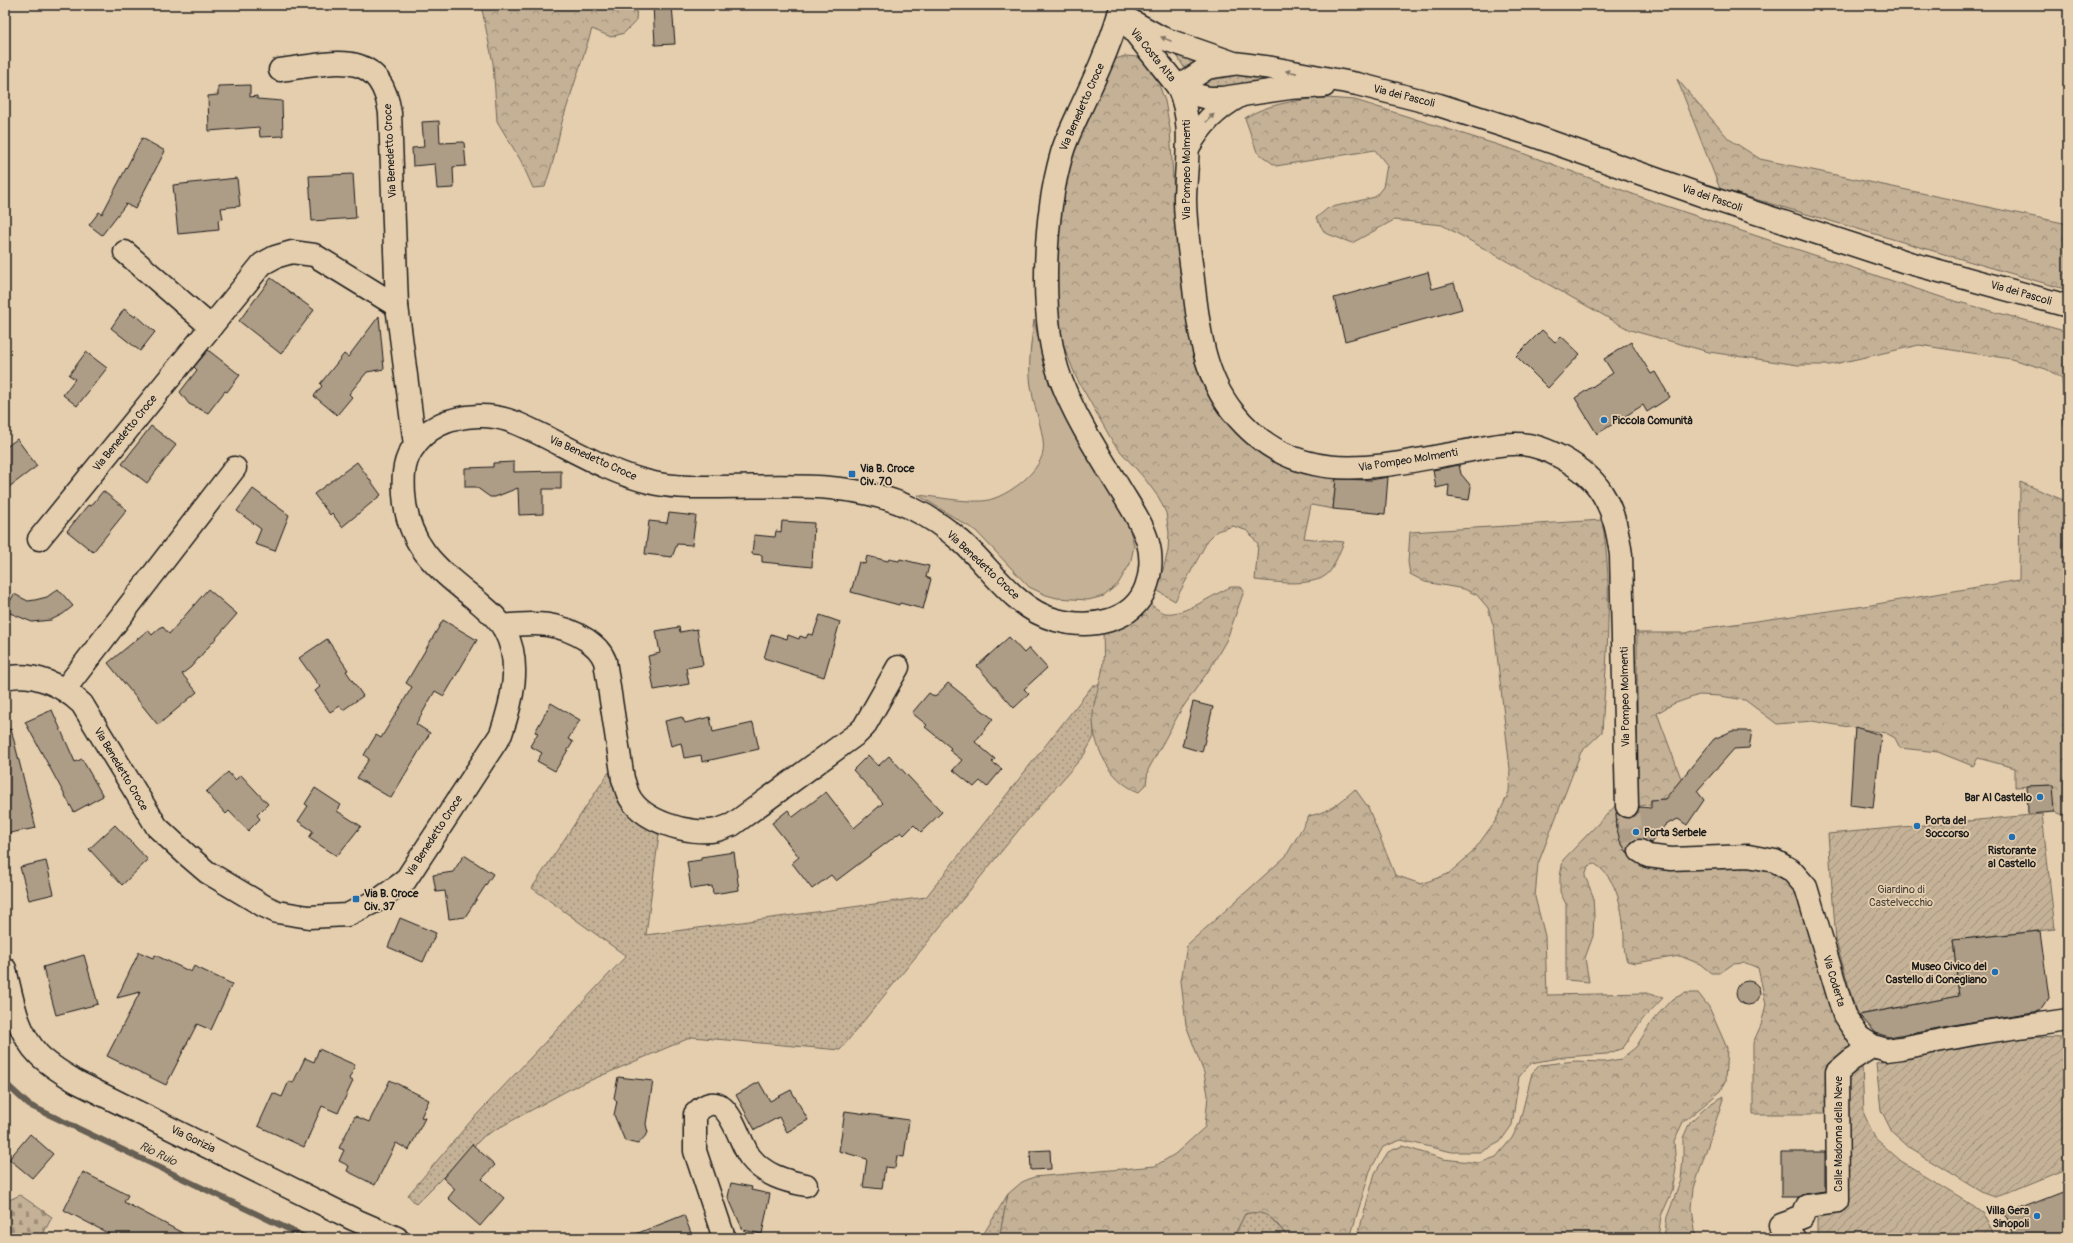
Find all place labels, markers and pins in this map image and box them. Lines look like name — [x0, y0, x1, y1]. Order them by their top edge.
place label: Piccola Comunità — [1612, 414, 1693, 427]
marker: Piccola Comunità — [1599, 415, 1609, 425]
place label: Via B. Croce Civ. 70 — [860, 462, 915, 488]
marker: Via B. Croce Civ. 70 — [847, 469, 857, 479]
place label: Bar Al Castello — [1964, 791, 2032, 804]
marker: Bar Al Castello — [2035, 792, 2045, 802]
place label: Porta del Soccorso — [1925, 814, 1969, 840]
marker: Porta del Soccorso — [1912, 821, 1922, 831]
place label: Porta Serbele — [1644, 826, 1707, 839]
marker: Porta Serbele — [1631, 827, 1641, 837]
marker: Ristorante al Castello — [2007, 832, 2017, 842]
place label: Ristorante al Castello — [1988, 844, 2037, 870]
place label: Via B. Croce Civ. 37 — [364, 887, 419, 913]
marker: Via B. Croce Civ. 37 — [351, 894, 361, 904]
place label: Museo Civico del Castello di Conegliano — [1886, 960, 1987, 986]
marker: Museo Civico del Castello di Conegliano — [1990, 967, 2000, 977]
place label: Villa Gera Sinopoli — [1986, 1204, 2029, 1230]
marker: Villa Gera Sinopoli — [2032, 1211, 2042, 1221]

